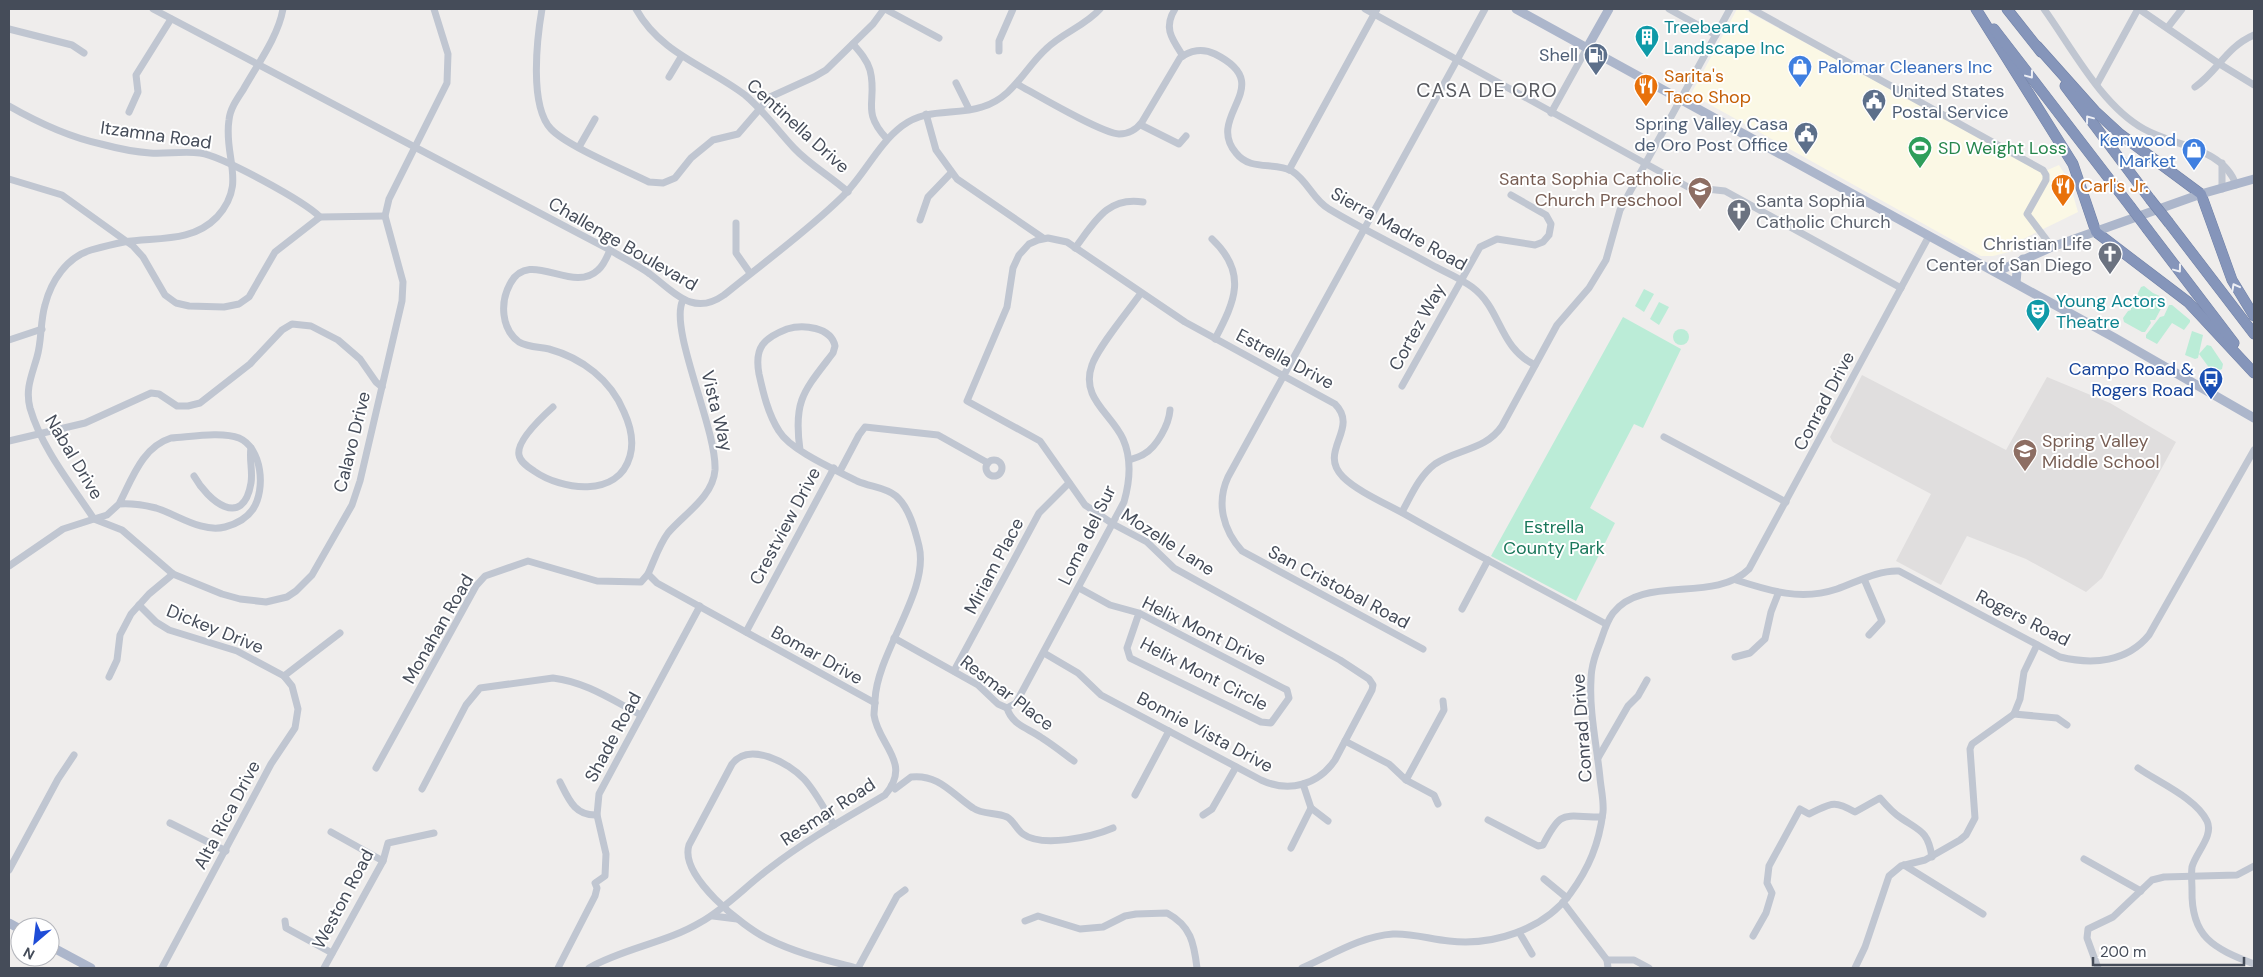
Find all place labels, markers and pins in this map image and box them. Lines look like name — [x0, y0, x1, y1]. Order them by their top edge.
place label: Treebeard Landscape Inc — [1664, 15, 1785, 60]
building icon: Treebeard Landscape Inc — [1634, 24, 1660, 58]
fuel station icon: Shell — [1583, 42, 1609, 76]
place label: Shell — [1539, 43, 1578, 67]
shop icon: Palomar Cleaners Inc — [1787, 54, 1813, 88]
place label: Palomar Cleaners Inc — [1818, 55, 1993, 79]
place label: Sarita's Taco Shop — [1664, 64, 1751, 109]
restaurant icon: Sarita's Taco Shop — [1633, 73, 1659, 107]
place label: United States Postal Service — [1892, 79, 2009, 124]
public building icon: United States Postal Service — [1861, 88, 1887, 122]
place label: Spring Valley Casa de Oro Post Office — [1634, 112, 1788, 157]
public building icon: Spring Valley Casa de Oro Post Office — [1793, 121, 1819, 155]
place label: Kenwood Market — [2100, 128, 2176, 173]
sports icon: SD Weight Loss — [1907, 135, 1933, 169]
place label: SD Weight Loss — [1938, 136, 2067, 160]
shop icon: Kenwood Market — [2181, 137, 2207, 171]
place label: Santa Sophia Catholic Church Preschool — [1499, 167, 1682, 212]
restaurant icon: Carl's Jr. — [2050, 173, 2076, 207]
place label: Carl's Jr. — [2080, 174, 2149, 198]
school or university icon: Santa Sophia Catholic Church Preschool — [1687, 176, 1713, 210]
place label: Santa Sophia Catholic Church — [1756, 189, 1890, 234]
church icon: Santa Sophia Catholic Church — [1726, 198, 1752, 232]
place label: Christian Life Center of San Diego — [1926, 232, 2092, 277]
church icon: Christian Life Center of San Diego — [2097, 241, 2123, 275]
place label: Young Actors Theatre — [2056, 289, 2166, 334]
theatre icon: Young Actors Theatre — [2025, 298, 2051, 332]
place label: Campo Road & Rogers Road — [2069, 357, 2194, 402]
bus stop icon: Campo Road & Rogers Road — [2198, 366, 2224, 400]
place label: Spring Valley Middle School — [2042, 429, 2160, 474]
school or university icon: Spring Valley Middle School — [2012, 438, 2038, 472]

